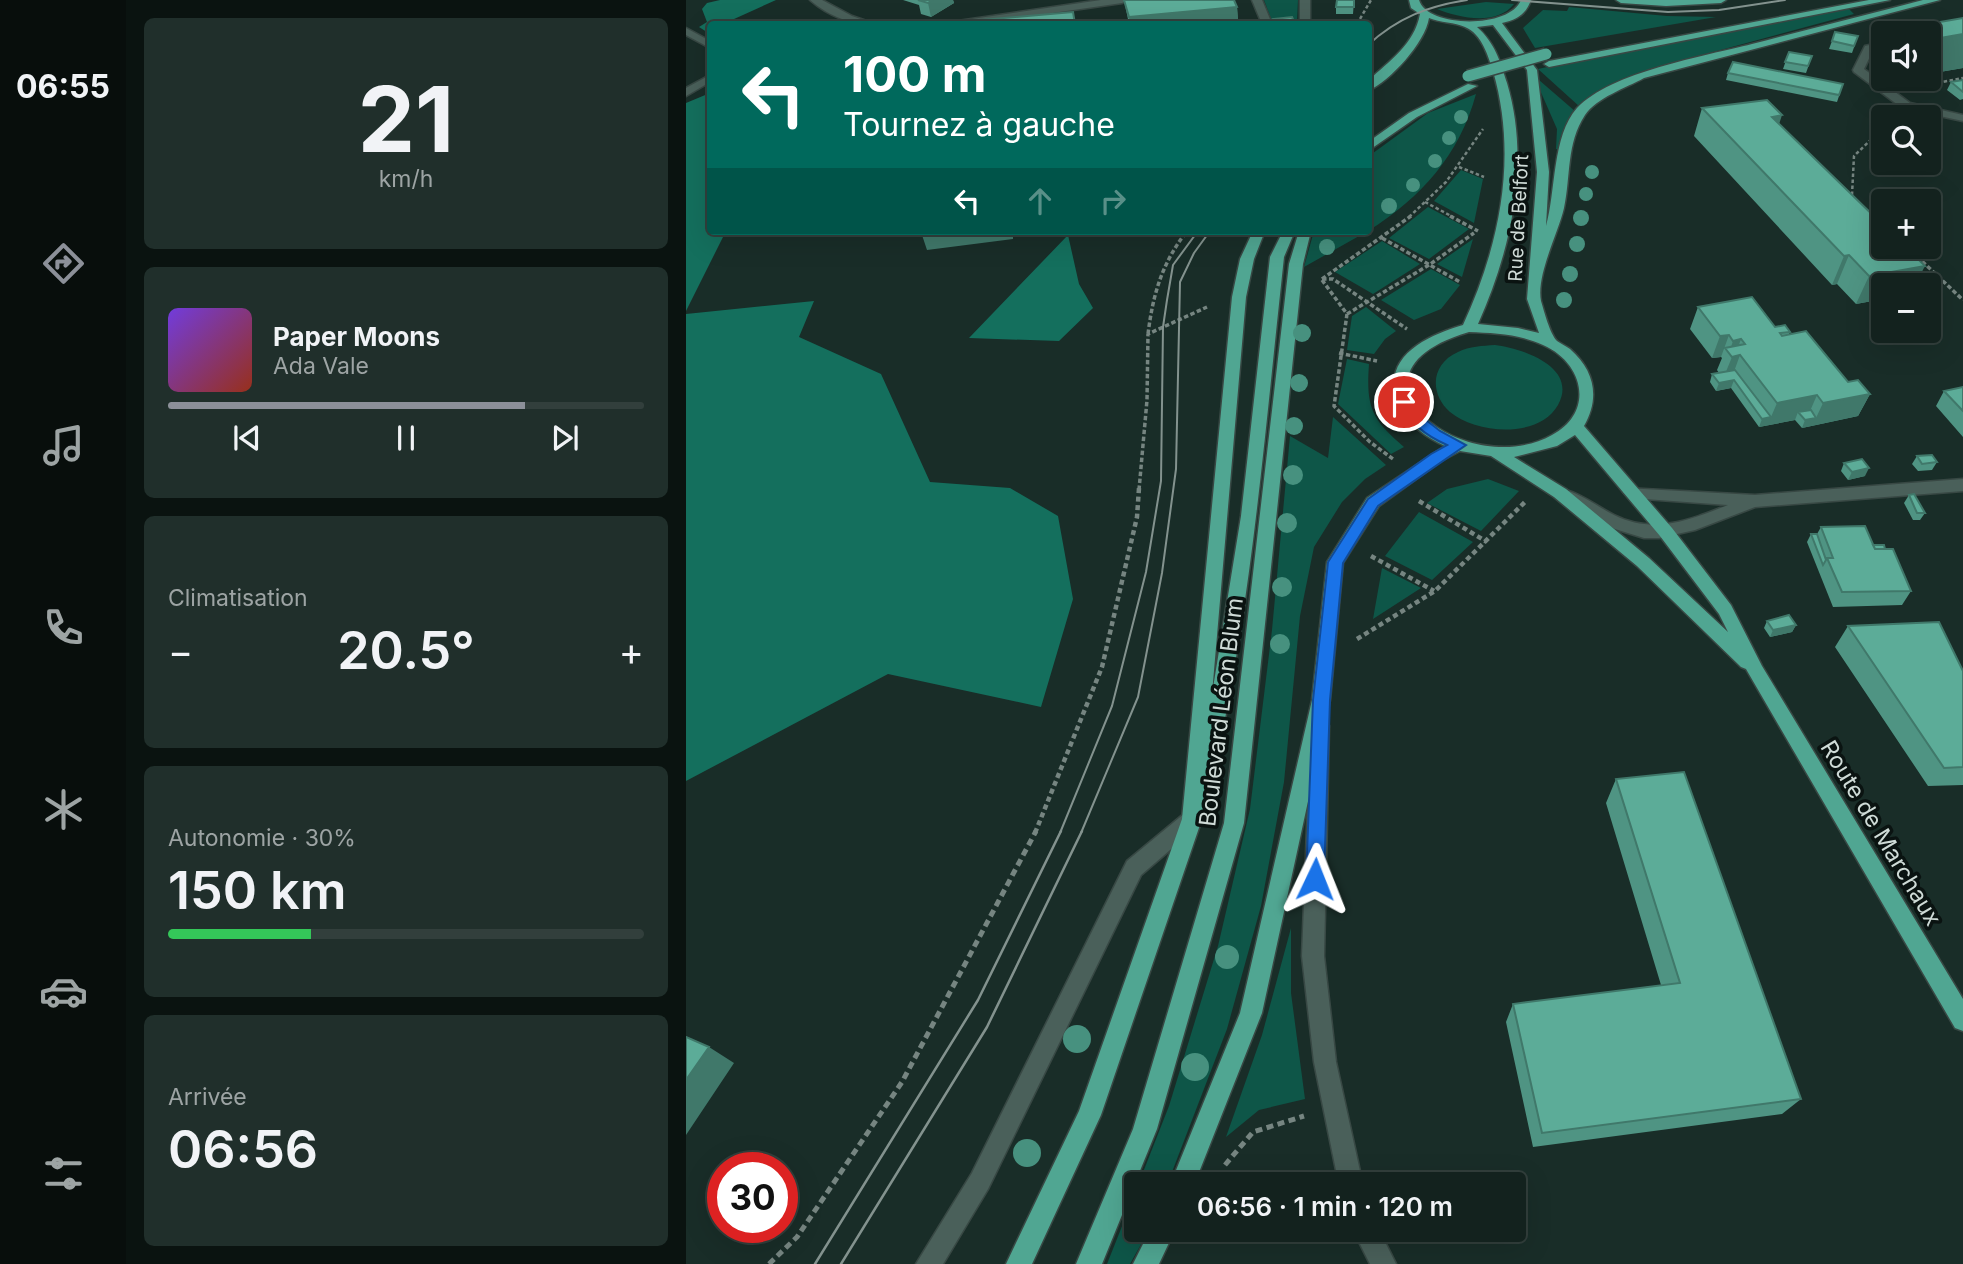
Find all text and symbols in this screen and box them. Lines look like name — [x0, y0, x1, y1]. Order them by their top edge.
map controls — [1871, 21, 1941, 343]
button: sound — [1871, 21, 1941, 91]
text: 100 m — [843, 45, 987, 104]
icon: left — [728, 49, 819, 140]
text: 21 — [358, 64, 454, 174]
text: 06:55 — [16, 67, 110, 106]
text: Tournez à gauche — [843, 105, 1115, 144]
button: search — [1871, 105, 1941, 175]
street label: Rue de Belfort — [1504, 154, 1533, 282]
text: km/h — [379, 165, 433, 193]
icon: left — [948, 182, 986, 220]
icon: ahead — [1021, 182, 1059, 220]
icon: right — [1094, 182, 1132, 220]
button: + — [1871, 189, 1941, 259]
icon: directions — [39, 239, 88, 288]
button: − — [1871, 273, 1941, 343]
text: Paper Moons — [273, 321, 440, 352]
text: Ada Vale — [273, 352, 369, 380]
pin — [1374, 372, 1434, 432]
icon: arrive — [1385, 383, 1423, 421]
icon: previous — [228, 419, 266, 457]
icon: pause — [387, 419, 425, 457]
icon: next — [546, 419, 584, 457]
icon: music — [39, 421, 88, 470]
text: Climatisation — [168, 584, 308, 612]
street label: Boulevard Léon Blum — [1193, 596, 1249, 828]
icon: phone — [39, 603, 88, 652]
text: 20.5° — [337, 619, 475, 682]
text: − — [168, 628, 193, 674]
text: + — [619, 628, 644, 674]
street label: Route de Marchaux — [1815, 735, 1947, 931]
icon: climate — [39, 785, 88, 834]
text: Autonomie · 30% — [168, 824, 356, 852]
position arrow — [1278, 842, 1352, 916]
text: 150 km — [168, 859, 347, 922]
icon: car — [39, 967, 88, 1016]
text: Arrivée — [168, 1083, 247, 1111]
text: 06:56 — [168, 1118, 318, 1181]
icon: filters — [39, 1149, 88, 1198]
speed limit sign: 30 — [707, 1152, 798, 1243]
text: 06:56 · 1 min · 120 m — [1197, 1191, 1453, 1222]

